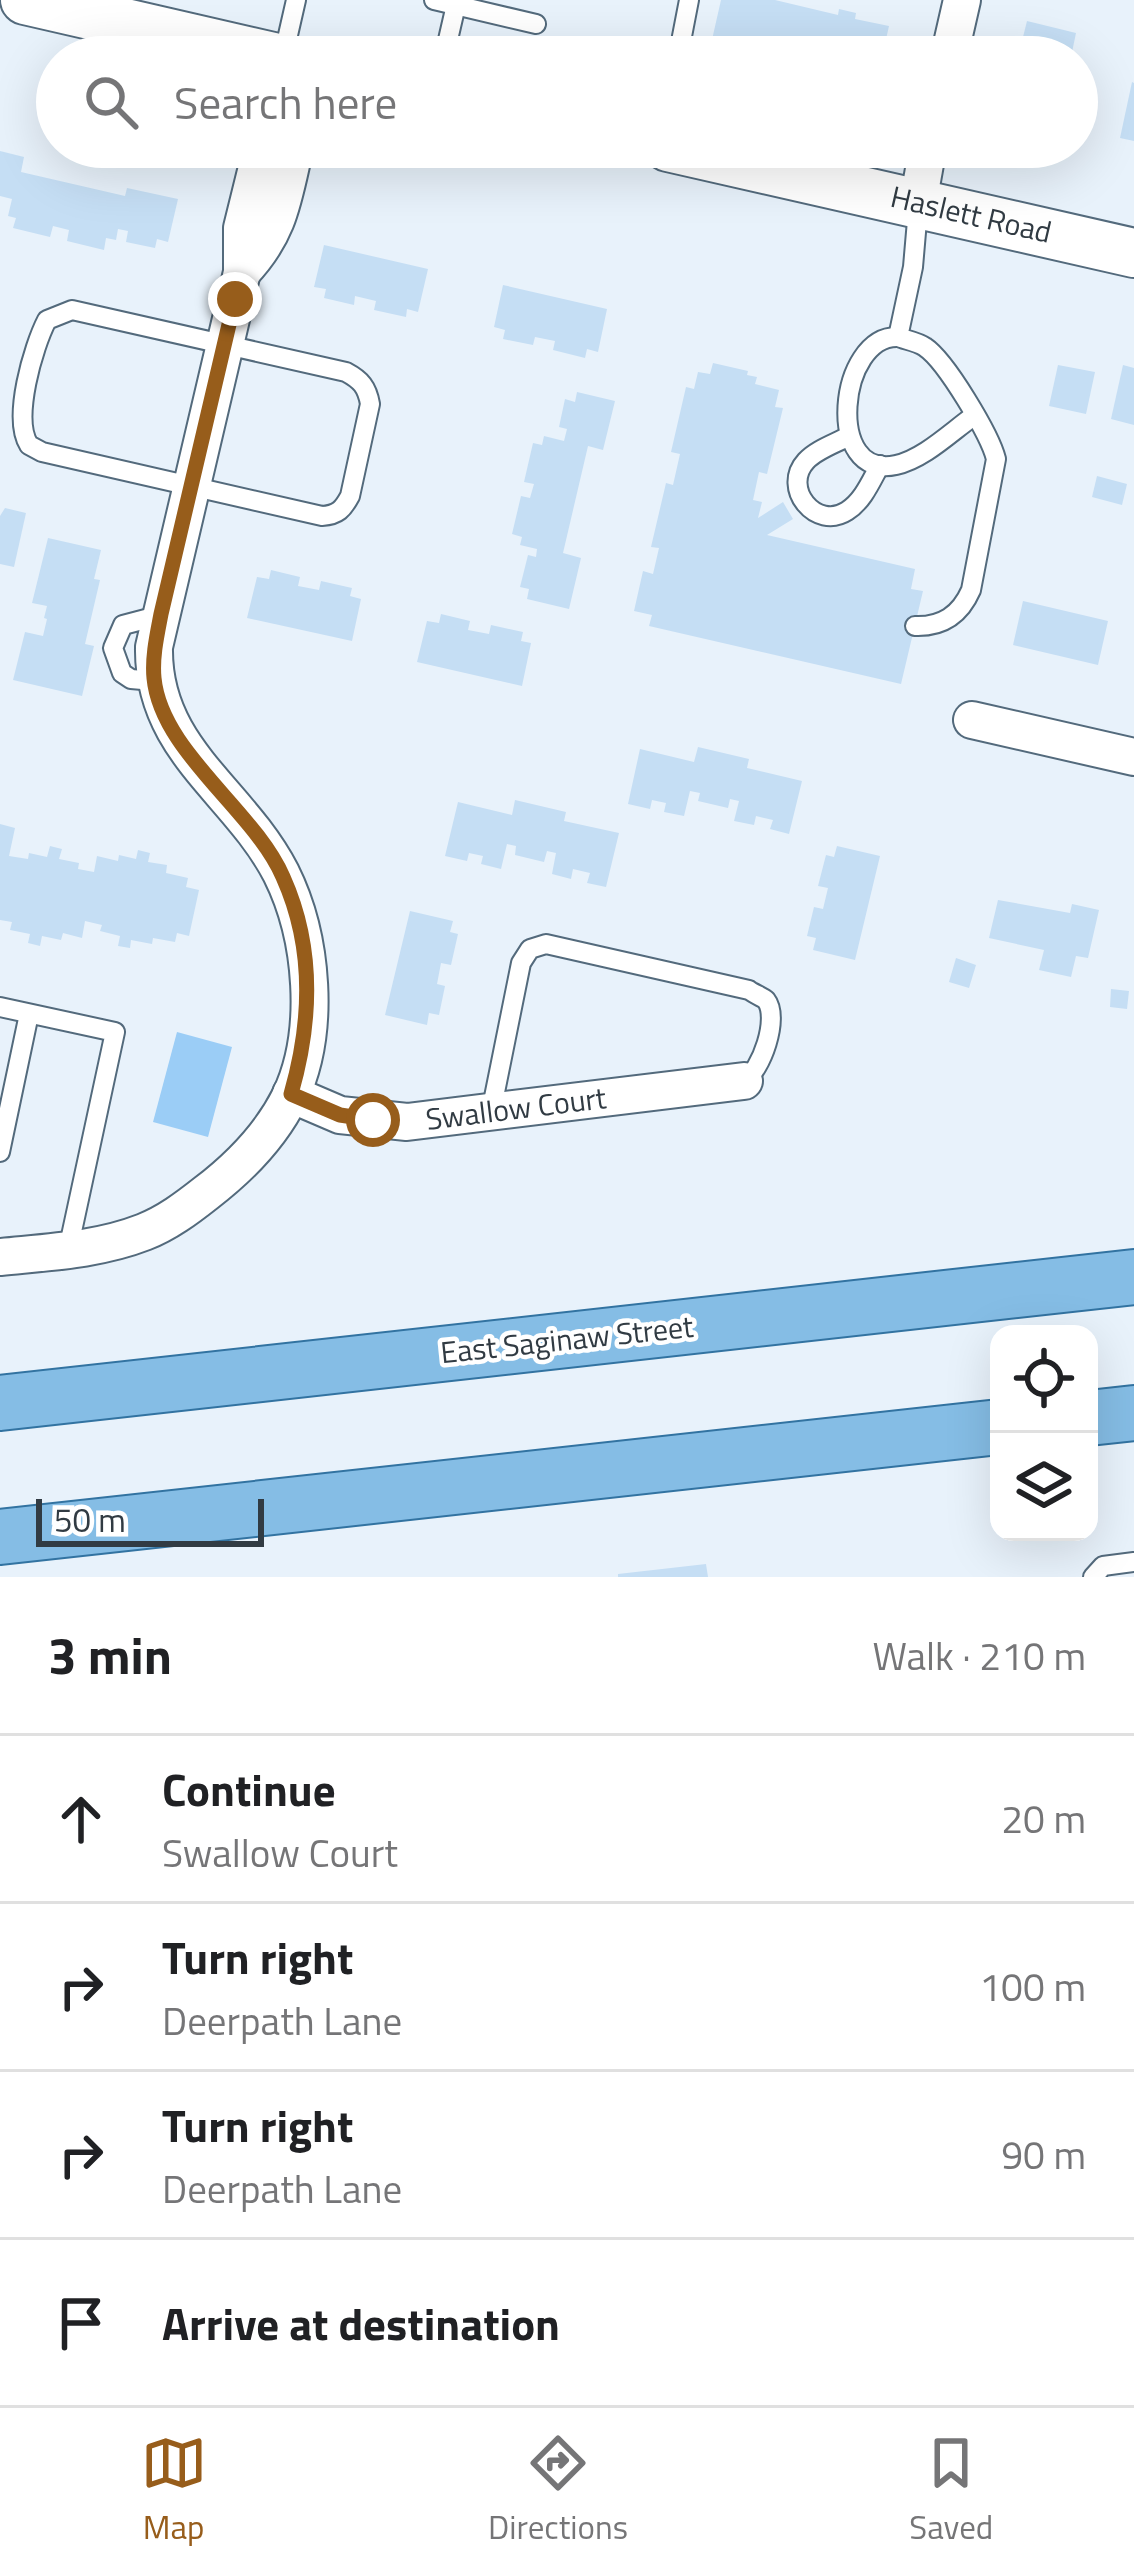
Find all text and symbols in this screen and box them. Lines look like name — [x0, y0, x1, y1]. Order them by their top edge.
search box — [36, 36, 1098, 168]
text: Search here — [174, 68, 397, 136]
icon: search — [78, 69, 144, 135]
street label: Haslett Road — [886, 173, 1056, 255]
route end — [208, 272, 262, 326]
street label: Swallow Court — [423, 1074, 609, 1142]
route start — [346, 1093, 400, 1147]
street label: East Saginaw Street — [438, 1303, 696, 1375]
map controls — [990, 1325, 1098, 1541]
button: locate — [990, 1325, 1098, 1433]
button: layers — [990, 1433, 1098, 1541]
scale bar — [36, 1493, 264, 1546]
text: 50 m — [54, 1495, 126, 1545]
text: 3 min — [48, 1616, 172, 1694]
text: Walk · 210 m — [872, 1626, 1086, 1685]
text: Continue — [162, 1755, 336, 1823]
icon: ahead — [48, 1786, 114, 1852]
text: 20 m — [1001, 1789, 1086, 1848]
text: Swallow Court — [162, 1823, 398, 1882]
text: Turn right — [162, 1923, 353, 1991]
icon: right — [48, 1954, 114, 2020]
text: 100 m — [979, 1957, 1086, 2016]
text: Deerpath Lane — [162, 1991, 402, 2050]
text: Turn right — [162, 2091, 353, 2159]
icon: right — [48, 2122, 114, 2188]
text: 90 m — [1001, 2125, 1086, 2184]
text: Deerpath Lane — [162, 2159, 402, 2218]
text: Arrive at destination — [162, 2289, 560, 2357]
icon: arrive — [48, 2290, 114, 2356]
tab: Map — [141, 2430, 207, 2552]
tab: Directions — [488, 2430, 628, 2552]
tab: Saved — [909, 2430, 993, 2552]

